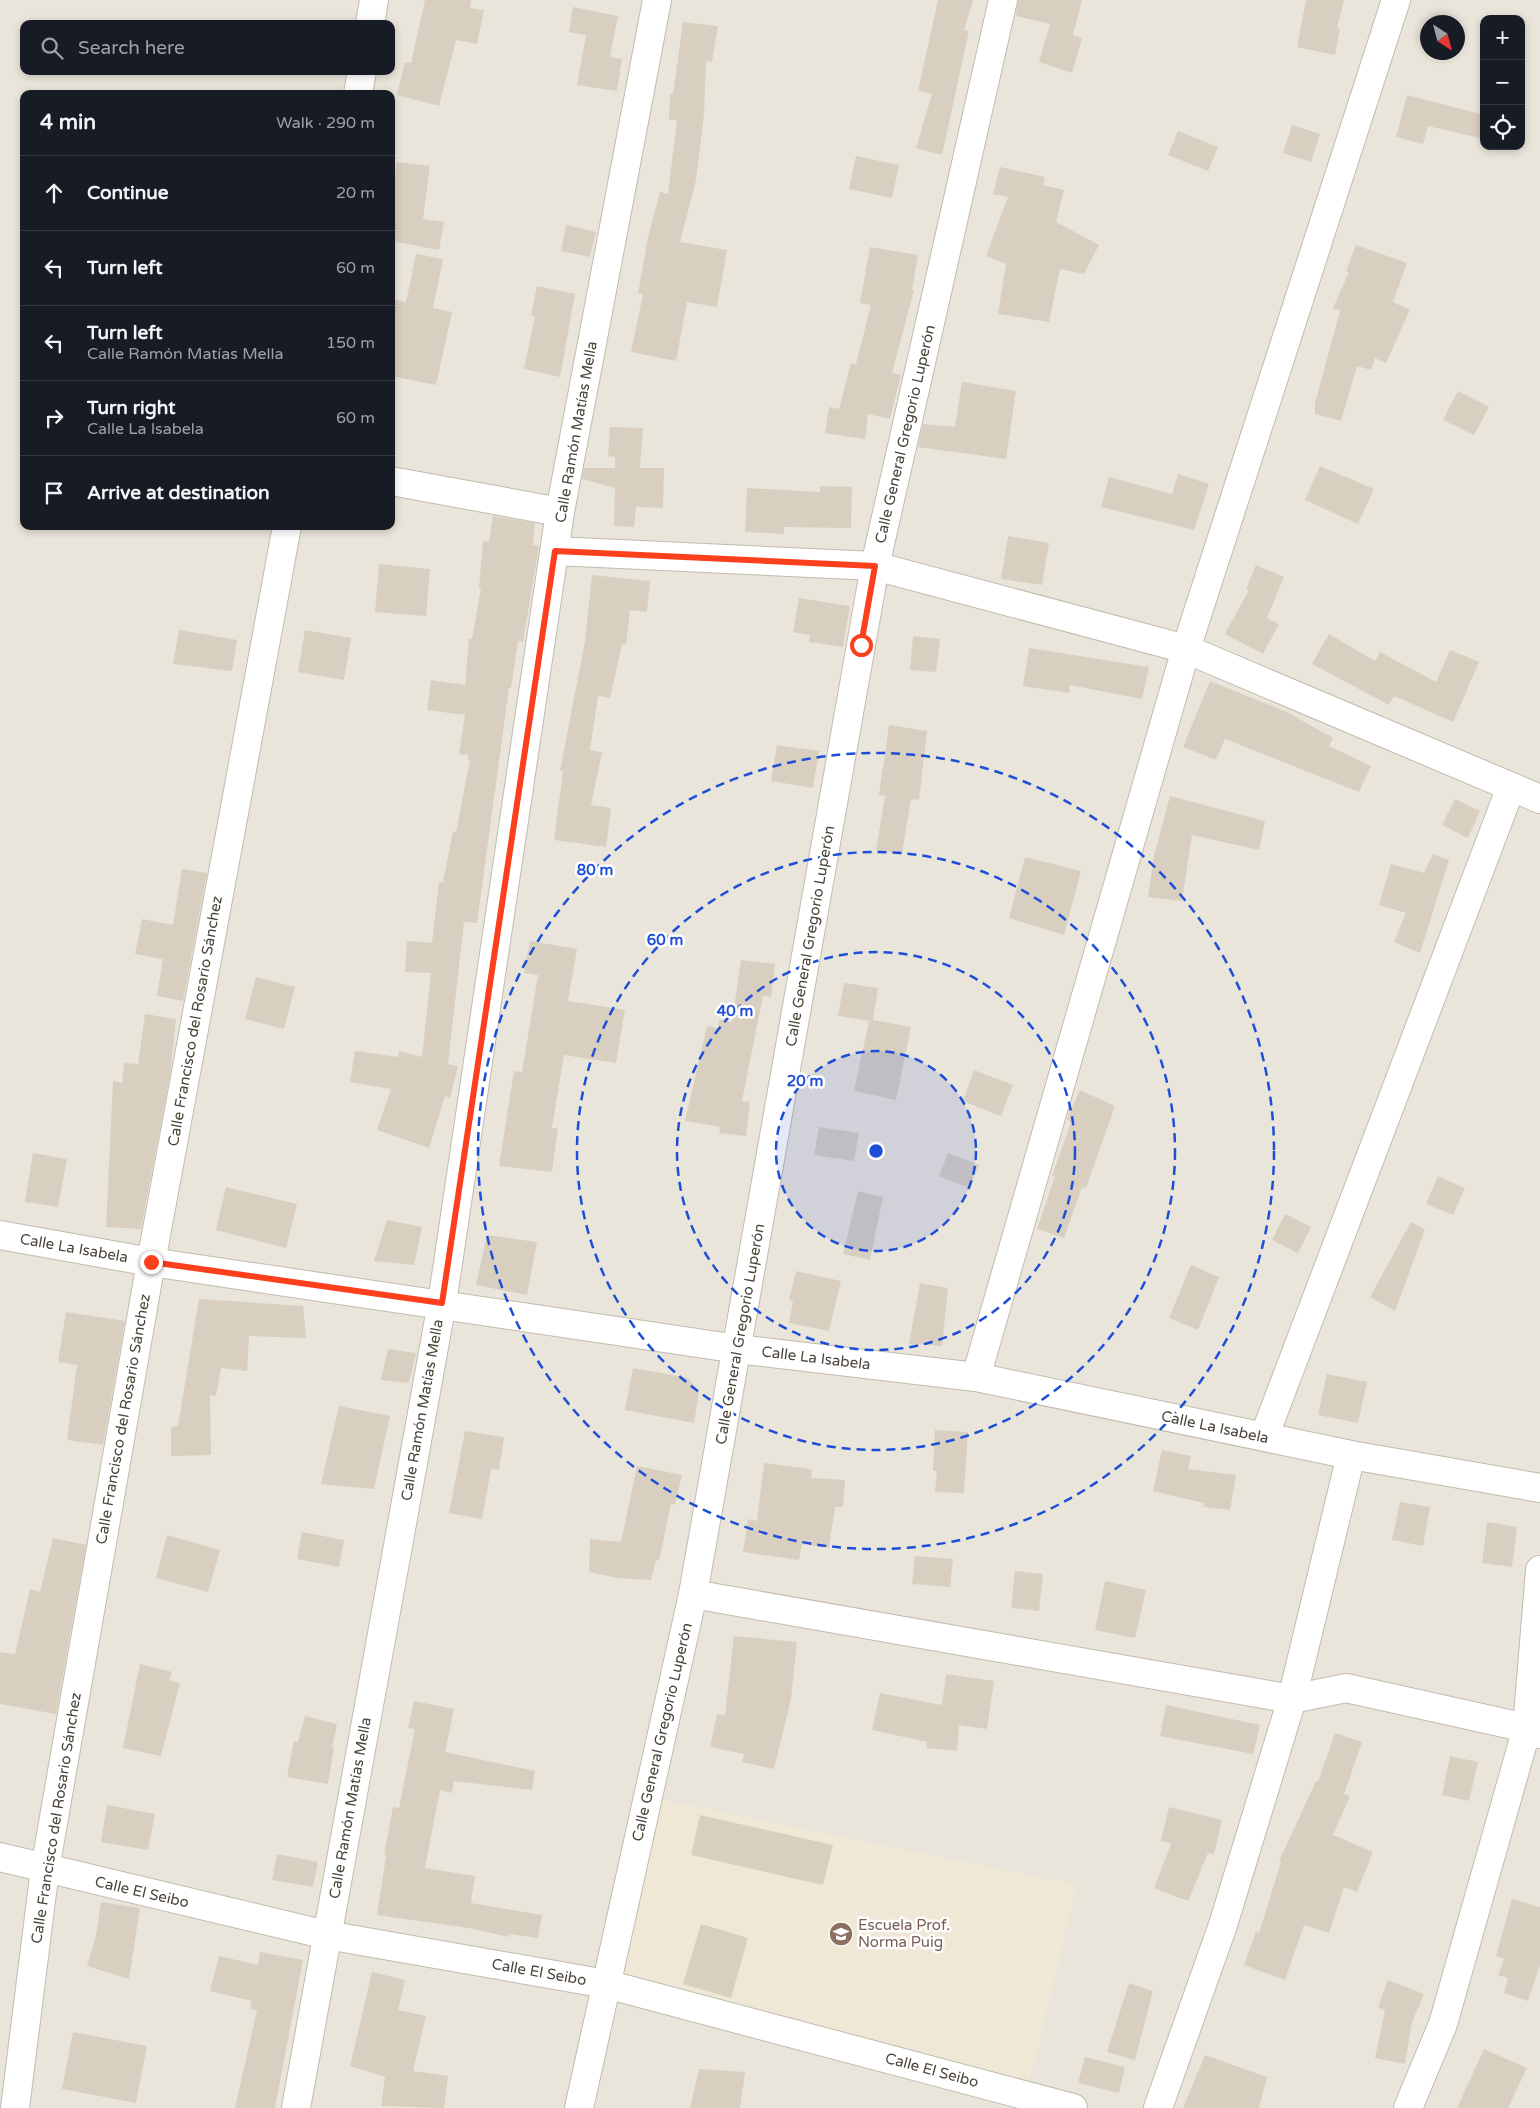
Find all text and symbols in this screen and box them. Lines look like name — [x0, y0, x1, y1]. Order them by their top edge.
north arrow — [1420, 15, 1465, 60]
map controls — [1480, 15, 1525, 150]
button: + — [1480, 15, 1525, 60]
search box — [20, 20, 395, 75]
icon: search — [38, 34, 66, 62]
text: Search here — [78, 37, 185, 59]
button: − — [1480, 60, 1525, 105]
button: locate — [1480, 105, 1525, 150]
text: 4 min — [40, 110, 96, 135]
text: Walk · 290 m — [276, 113, 375, 133]
icon: ahead — [40, 179, 68, 207]
text: Continue — [87, 182, 169, 204]
text: 20 m — [336, 183, 375, 203]
icon: left — [40, 254, 68, 282]
text: Turn left — [87, 257, 163, 279]
text: 60 m — [336, 258, 375, 278]
text: Turn left — [87, 322, 163, 344]
street label: Calle General Gregorio Luperón — [871, 323, 939, 545]
icon: left — [40, 329, 68, 357]
text: 150 m — [326, 333, 375, 353]
street label: Calle Ramón Matías Mella — [551, 340, 601, 524]
text: Calle Ramón Matías Mella — [87, 344, 283, 364]
text: Turn right — [87, 397, 175, 419]
icon: right — [40, 404, 68, 432]
text: 60 m — [336, 408, 375, 428]
text: Calle La Isabela — [87, 419, 204, 439]
icon: arrive — [40, 479, 68, 507]
text: Arrive at destination — [87, 482, 270, 504]
route start — [850, 634, 873, 657]
street label: Calle General Gregorio Luperón — [782, 824, 838, 1048]
text: 80 m — [577, 861, 613, 879]
street label: Calle Francisco del Rosario Sánchez — [164, 894, 226, 1148]
text: 60 m — [647, 931, 683, 949]
text: 40 m — [717, 1002, 753, 1020]
text: 20 m — [787, 1072, 823, 1090]
centre of rings — [867, 1142, 885, 1160]
street label: Calle General Gregorio Luperón — [712, 1222, 768, 1446]
street label: Calle La Isabela — [18, 1230, 130, 1266]
route end — [140, 1251, 163, 1274]
street label: Calle Francisco del Rosario Sánchez — [92, 1292, 154, 1546]
street label: Calle Ramón Matías Mella — [397, 1318, 447, 1502]
street label: Calle La Isabela — [761, 1342, 871, 1374]
street label: Calle La Isabela — [1160, 1407, 1270, 1447]
street label: Calle General Gregorio Luperón — [628, 1621, 696, 1843]
street label: Calle Francisco del Rosario Sánchez — [27, 1691, 85, 1945]
street label: Calle Ramón Matías Mella — [325, 1716, 375, 1900]
street label: Calle El Seibo — [93, 1872, 191, 1912]
place label: Escuela Prof. Norma Puig — [858, 1916, 950, 1951]
school or university icon: Escuela Prof. Norma Puig — [828, 1921, 854, 1947]
street label: Calle El Seibo — [490, 1955, 588, 1989]
street label: Calle El Seibo — [883, 2049, 981, 2091]

